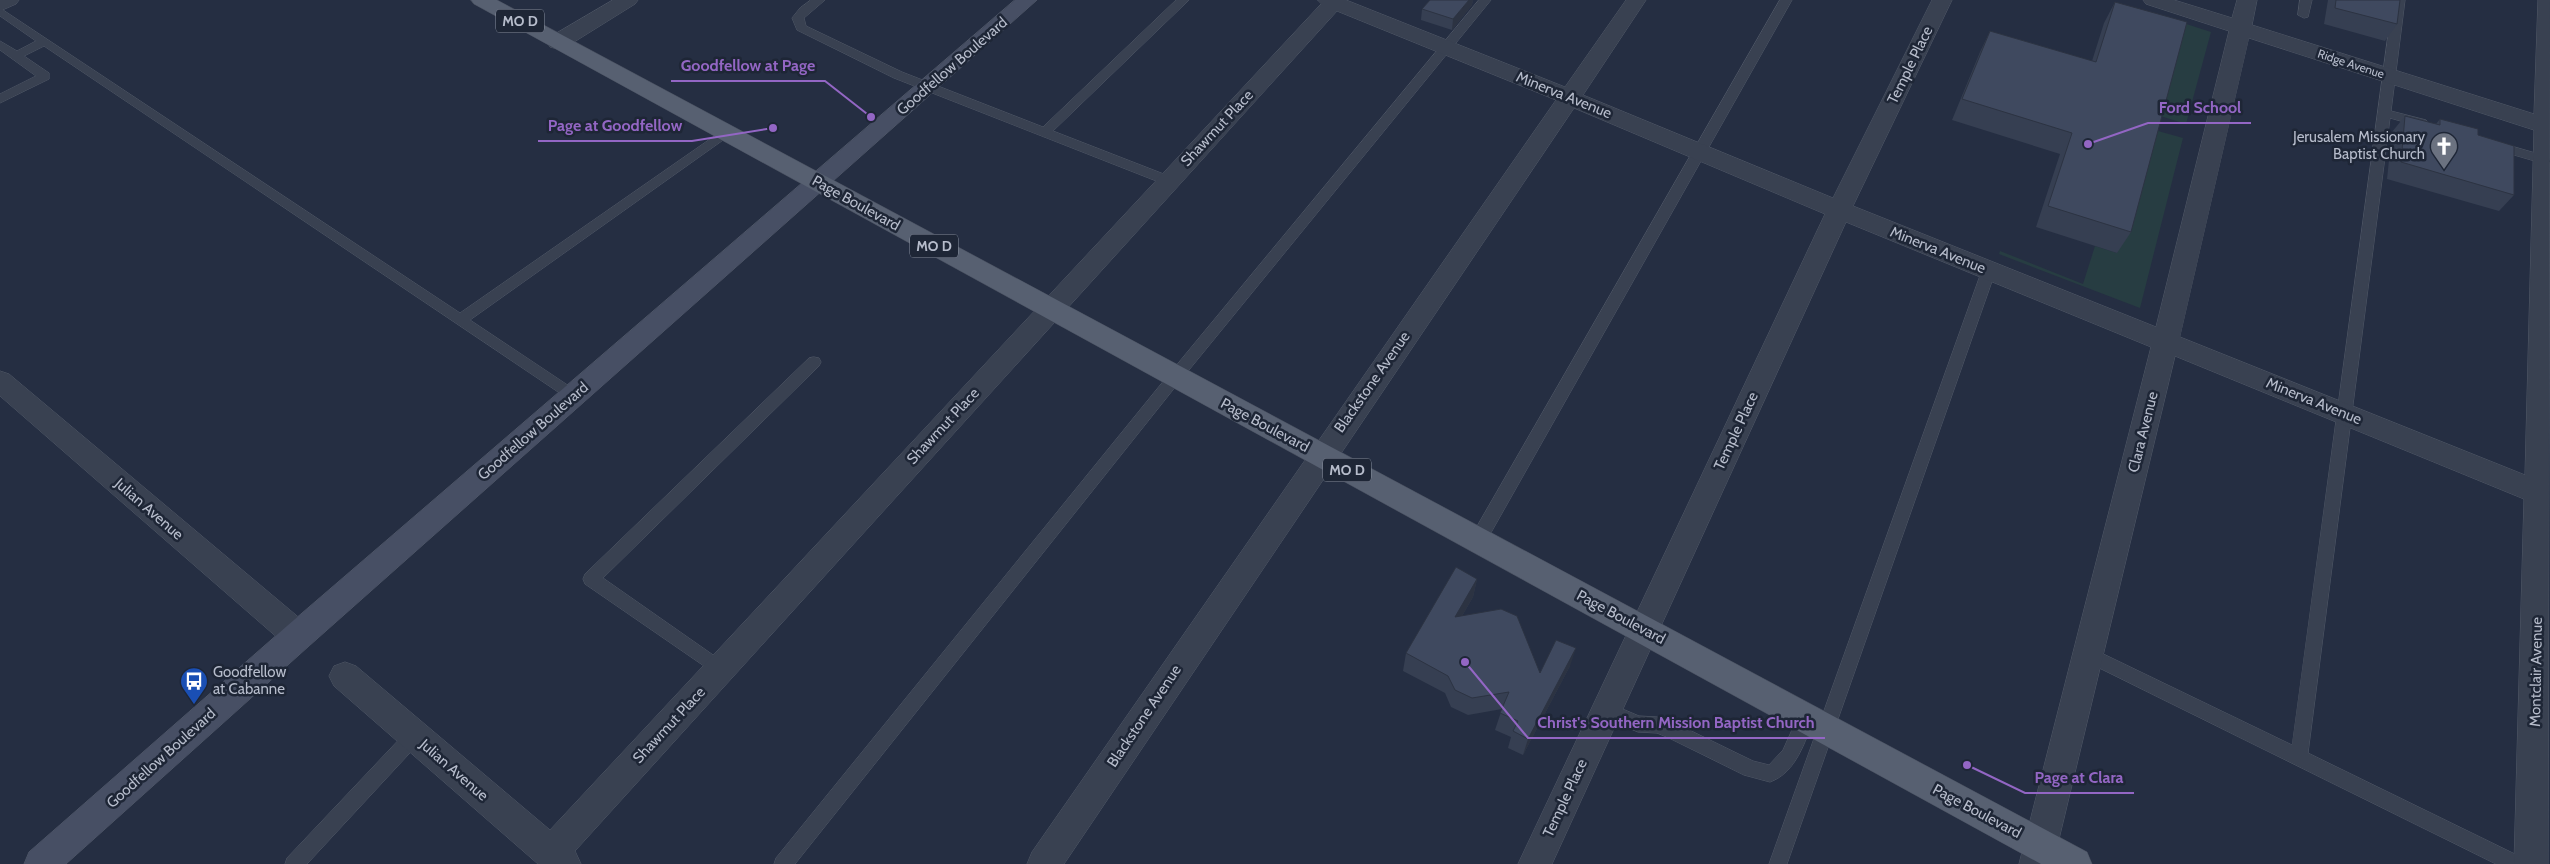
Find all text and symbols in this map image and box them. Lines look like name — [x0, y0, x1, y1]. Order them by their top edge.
road number: MO D — [496, 10, 544, 32]
street label: Goodfellow Boulevard — [893, 13, 1011, 119]
street label: Temple Place — [1883, 23, 1937, 107]
street label: Ridge Avenue — [2316, 46, 2386, 81]
callout: Goodfellow at Page — [671, 50, 825, 81]
text: Goodfellow at Page — [681, 56, 815, 75]
street label: Minerva Avenue — [1514, 68, 1615, 122]
street label: Shawmut Place — [1177, 86, 1257, 170]
callout: Ford School — [2148, 92, 2251, 123]
text: Ford School — [2159, 98, 2241, 117]
callout: Page at Goodfellow — [538, 110, 692, 141]
text: Page at Goodfellow — [548, 116, 683, 135]
place label: Jerusalem Missionary Baptist Church — [2292, 128, 2425, 163]
church icon: Jerusalem Missionary Baptist Church — [2429, 131, 2459, 170]
street label: Page Boulevard — [809, 171, 903, 235]
street label: Minerva Avenue — [1888, 223, 1989, 277]
road number: MO D — [910, 235, 958, 258]
street label: Blackstone Avenue — [1330, 328, 1414, 436]
street label: Minerva Avenue — [2264, 374, 2365, 428]
street label: Goodfellow Boulevard — [474, 378, 592, 484]
street label: Shawmut Place — [903, 384, 983, 468]
street label: Temple Place — [1710, 389, 1762, 473]
street label: Clara Avenue — [2124, 389, 2162, 474]
street label: Page Boulevard — [1218, 394, 1312, 456]
road number: MO D — [1323, 458, 1371, 482]
street label: Julian Avenue — [110, 474, 187, 544]
street label: Page Boulevard — [1574, 586, 1668, 648]
street label: Montclair Avenue — [2526, 617, 2546, 727]
street label: Blackstone Avenue — [1103, 661, 1185, 771]
place label: Goodfellow at Cabanne — [213, 663, 287, 698]
bus stop icon: Goodfellow at Cabanne — [179, 666, 209, 705]
street label: Shawmut Place — [629, 683, 709, 767]
street label: Goodfellow Boulevard — [103, 704, 219, 812]
callout: Christ's Southern Mission Baptist Church — [1528, 707, 1825, 738]
text: Christ's Southern Mission Baptist Church — [1537, 713, 1815, 732]
street label: Julian Avenue — [415, 735, 492, 805]
street label: Temple Place — [1539, 756, 1591, 840]
callout: Page at Clara — [2025, 762, 2134, 793]
text: Page at Clara — [2034, 768, 2124, 787]
street label: Page Boulevard — [1930, 780, 2024, 842]

